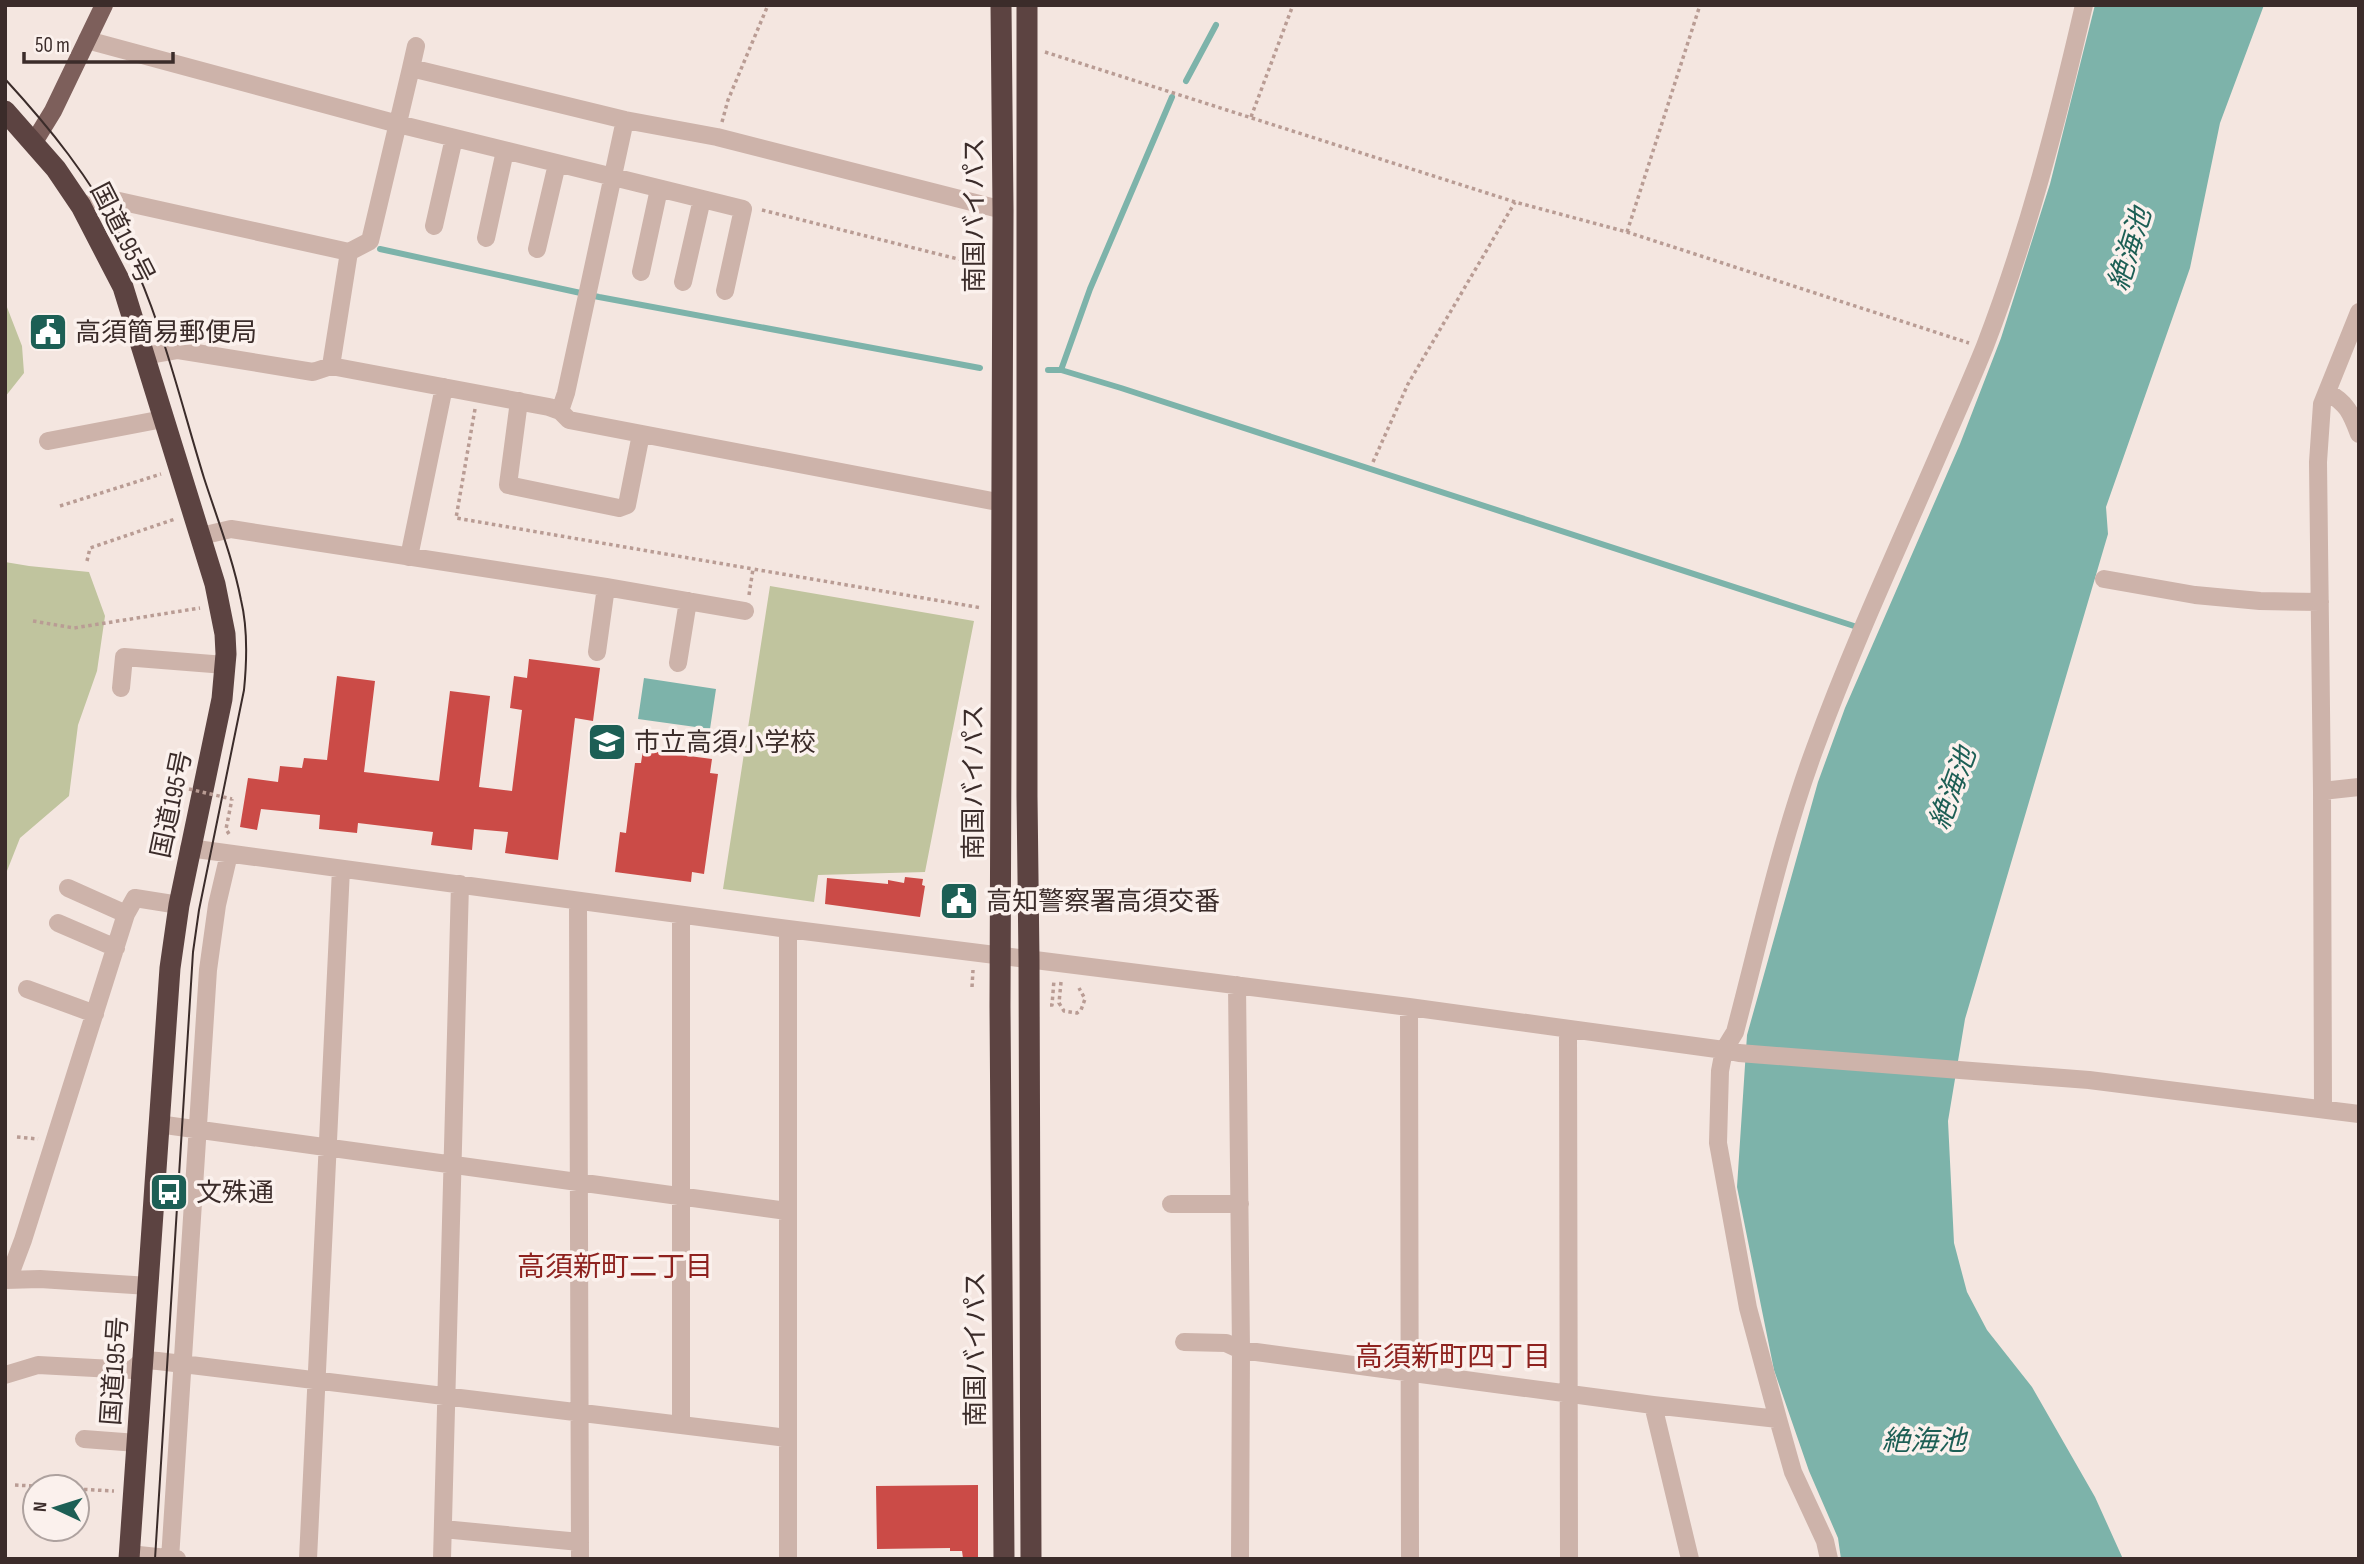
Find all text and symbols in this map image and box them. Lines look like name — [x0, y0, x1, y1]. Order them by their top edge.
scale bar — [24, 21, 173, 65]
text: 50 m — [35, 33, 70, 58]
street label: 南国バイパス — [960, 137, 991, 293]
street label: 国道195号 — [83, 178, 160, 289]
water label: 絶海池 — [2102, 202, 2159, 294]
public building icon: 高須簡易郵便局 — [27, 311, 69, 353]
place label: 高須簡易郵便局 — [75, 318, 257, 349]
street label: 南国バイパス — [959, 704, 990, 860]
school or university icon: 市立高須小学校 — [586, 721, 628, 763]
place label: 市立高須小学校 — [634, 728, 816, 759]
water label: 絶海池 — [1924, 741, 1984, 834]
street label: 国道195号 — [146, 748, 199, 861]
public building icon: 高知警察署高須交番 — [938, 880, 980, 922]
place label: 高知警察署高須交番 — [986, 887, 1220, 918]
bus stop icon: 文殊通 — [148, 1171, 190, 1213]
place label: 文殊通 — [196, 1178, 274, 1209]
district label: 高須新町二丁目 — [517, 1251, 713, 1284]
street label: 南国バイパス — [961, 1271, 992, 1427]
street label: 国道195号 — [96, 1316, 135, 1427]
district label: 高須新町四丁目 — [1355, 1341, 1551, 1374]
water label: 絶海池 — [1882, 1425, 1969, 1458]
north arrow — [21, 1473, 91, 1543]
text: N — [29, 1501, 52, 1513]

